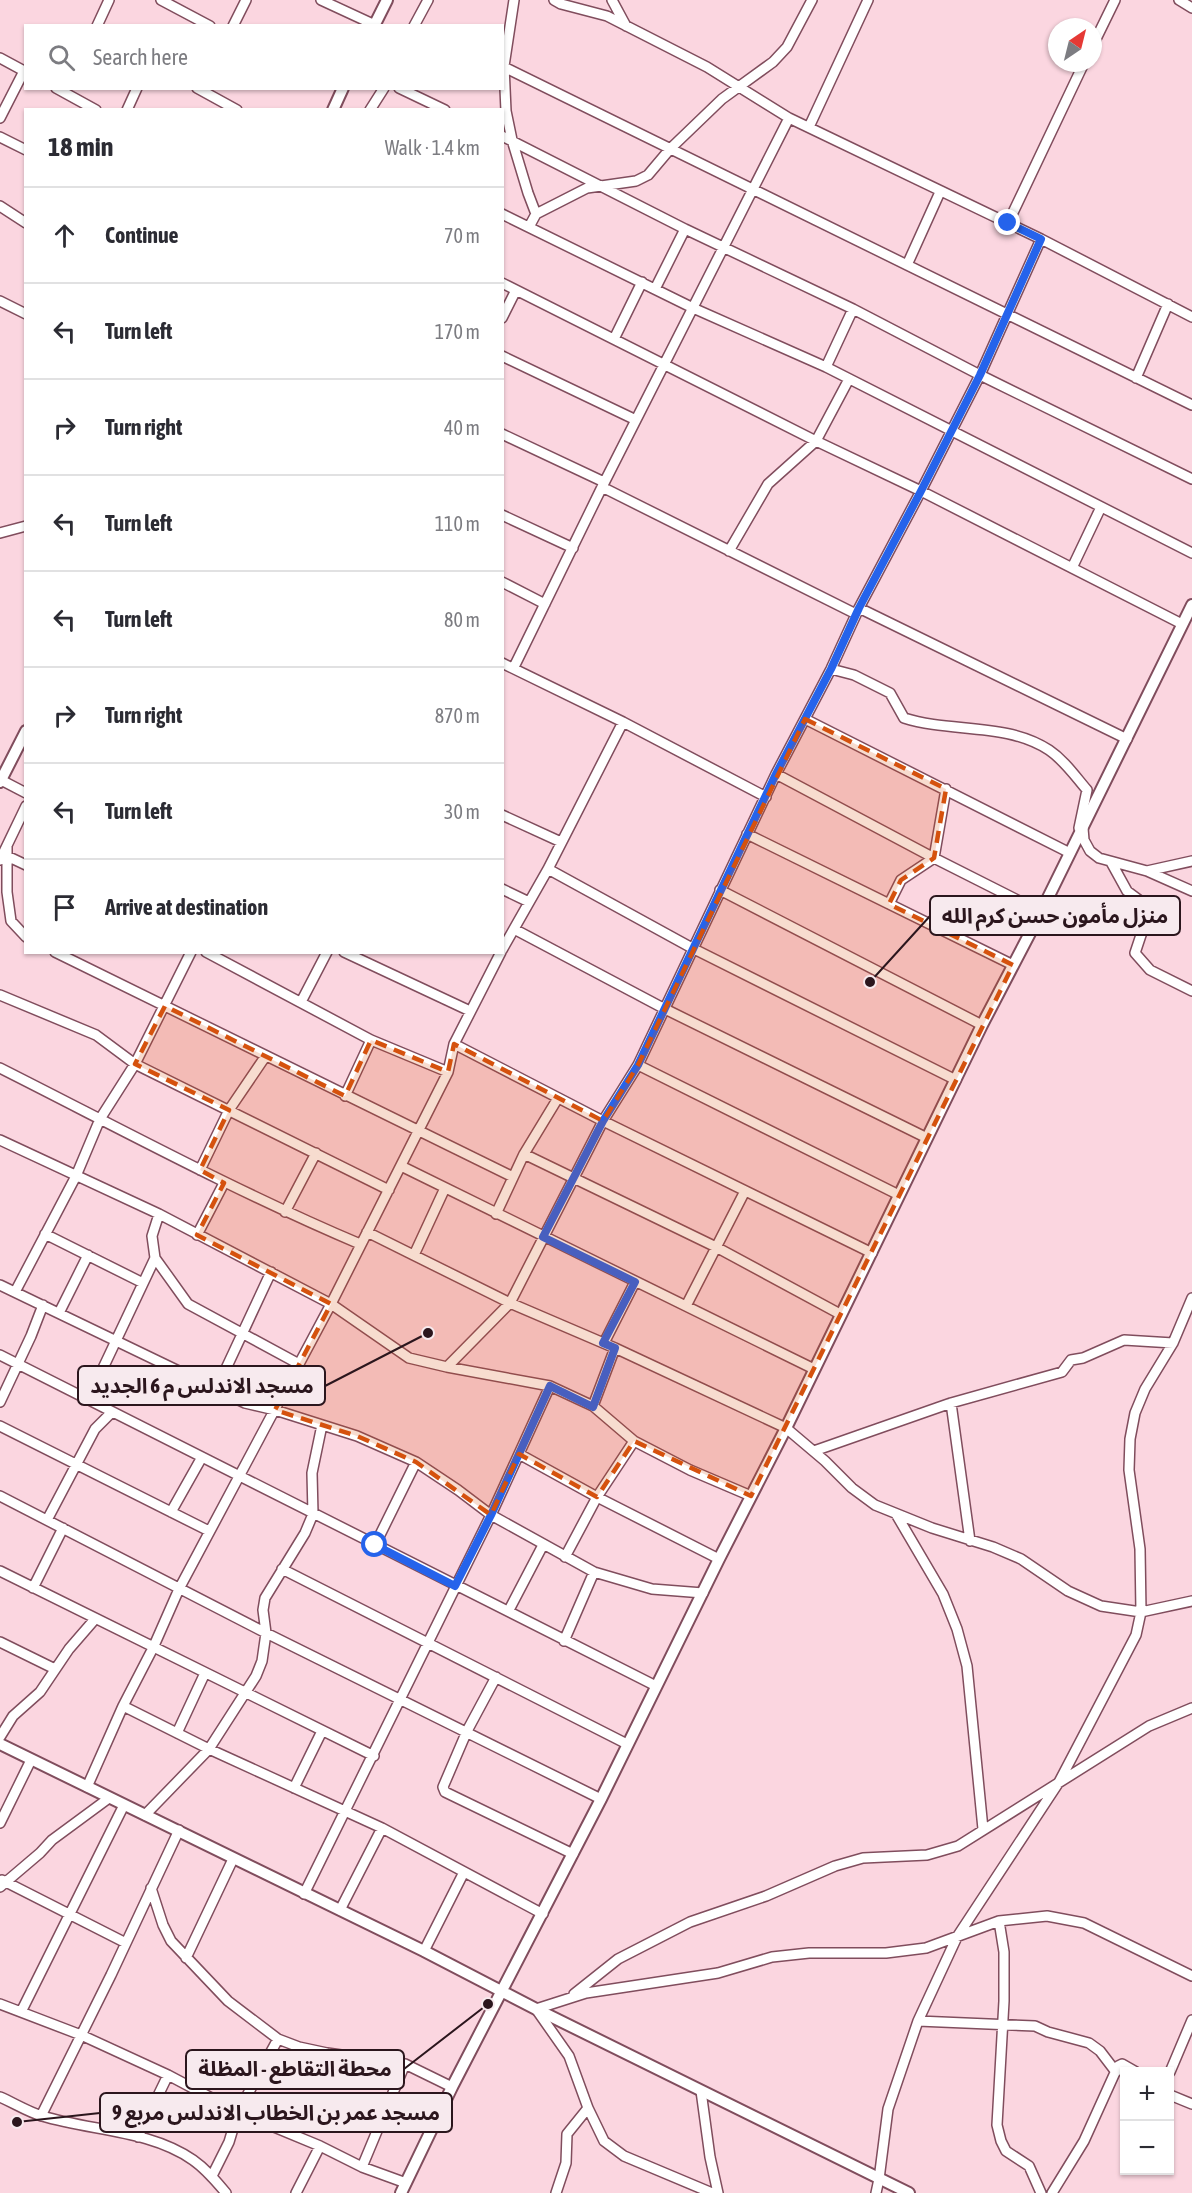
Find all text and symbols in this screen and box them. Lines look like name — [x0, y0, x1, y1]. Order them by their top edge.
north arrow — [1048, 18, 1102, 72]
search box — [24, 24, 504, 90]
icon: search — [45, 41, 78, 74]
text: Search here — [93, 44, 188, 70]
text: 18 min — [48, 132, 113, 162]
text: Walk · 1.4 km — [385, 136, 480, 159]
route end — [994, 209, 1020, 235]
icon: ahead — [48, 219, 81, 252]
text: Continue — [105, 222, 179, 248]
text: 70 m — [444, 224, 480, 247]
icon: left — [48, 315, 81, 348]
text: Turn left — [105, 318, 172, 344]
text: 170 m — [435, 320, 480, 343]
icon: right — [48, 411, 81, 444]
text: Turn right — [105, 414, 182, 440]
text: 40 m — [444, 416, 480, 439]
icon: left — [48, 507, 81, 540]
text: Turn left — [105, 510, 172, 536]
text: 110 m — [435, 512, 480, 535]
icon: left — [48, 603, 81, 636]
text: Turn left — [105, 606, 172, 632]
text: 80 m — [444, 608, 480, 631]
icon: right — [48, 699, 81, 732]
text: Turn right — [105, 702, 182, 728]
text: 870 m — [435, 704, 480, 727]
icon: left — [48, 795, 81, 828]
text: Turn left — [105, 798, 172, 824]
text: 30 m — [444, 800, 480, 823]
icon: arrive — [48, 891, 81, 924]
text: Arrive at destination — [105, 894, 268, 920]
callout: منزل مأمون حسن كرم الله — [930, 896, 1180, 935]
text: منزل مأمون حسن كرم الله — [942, 902, 1168, 932]
callout: مسجد الاندلس م 6 الجديد — [78, 1366, 325, 1405]
text: مسجد الاندلس م 6 الجديد — [90, 1373, 314, 1402]
route start — [361, 1531, 387, 1557]
callout: محطة التقاطع - المظلة — [186, 2050, 404, 2089]
text: محطة التقاطع - المظلة — [198, 2056, 392, 2084]
map controls — [1120, 2067, 1174, 2175]
button: + — [1120, 2067, 1174, 2121]
callout: مسجد عمر بن الخطاب الاندلس مربع 9 — [100, 2093, 452, 2132]
text: مسجد عمر بن الخطاب الاندلس مربع 9 — [112, 2100, 440, 2128]
button: − — [1120, 2121, 1174, 2175]

